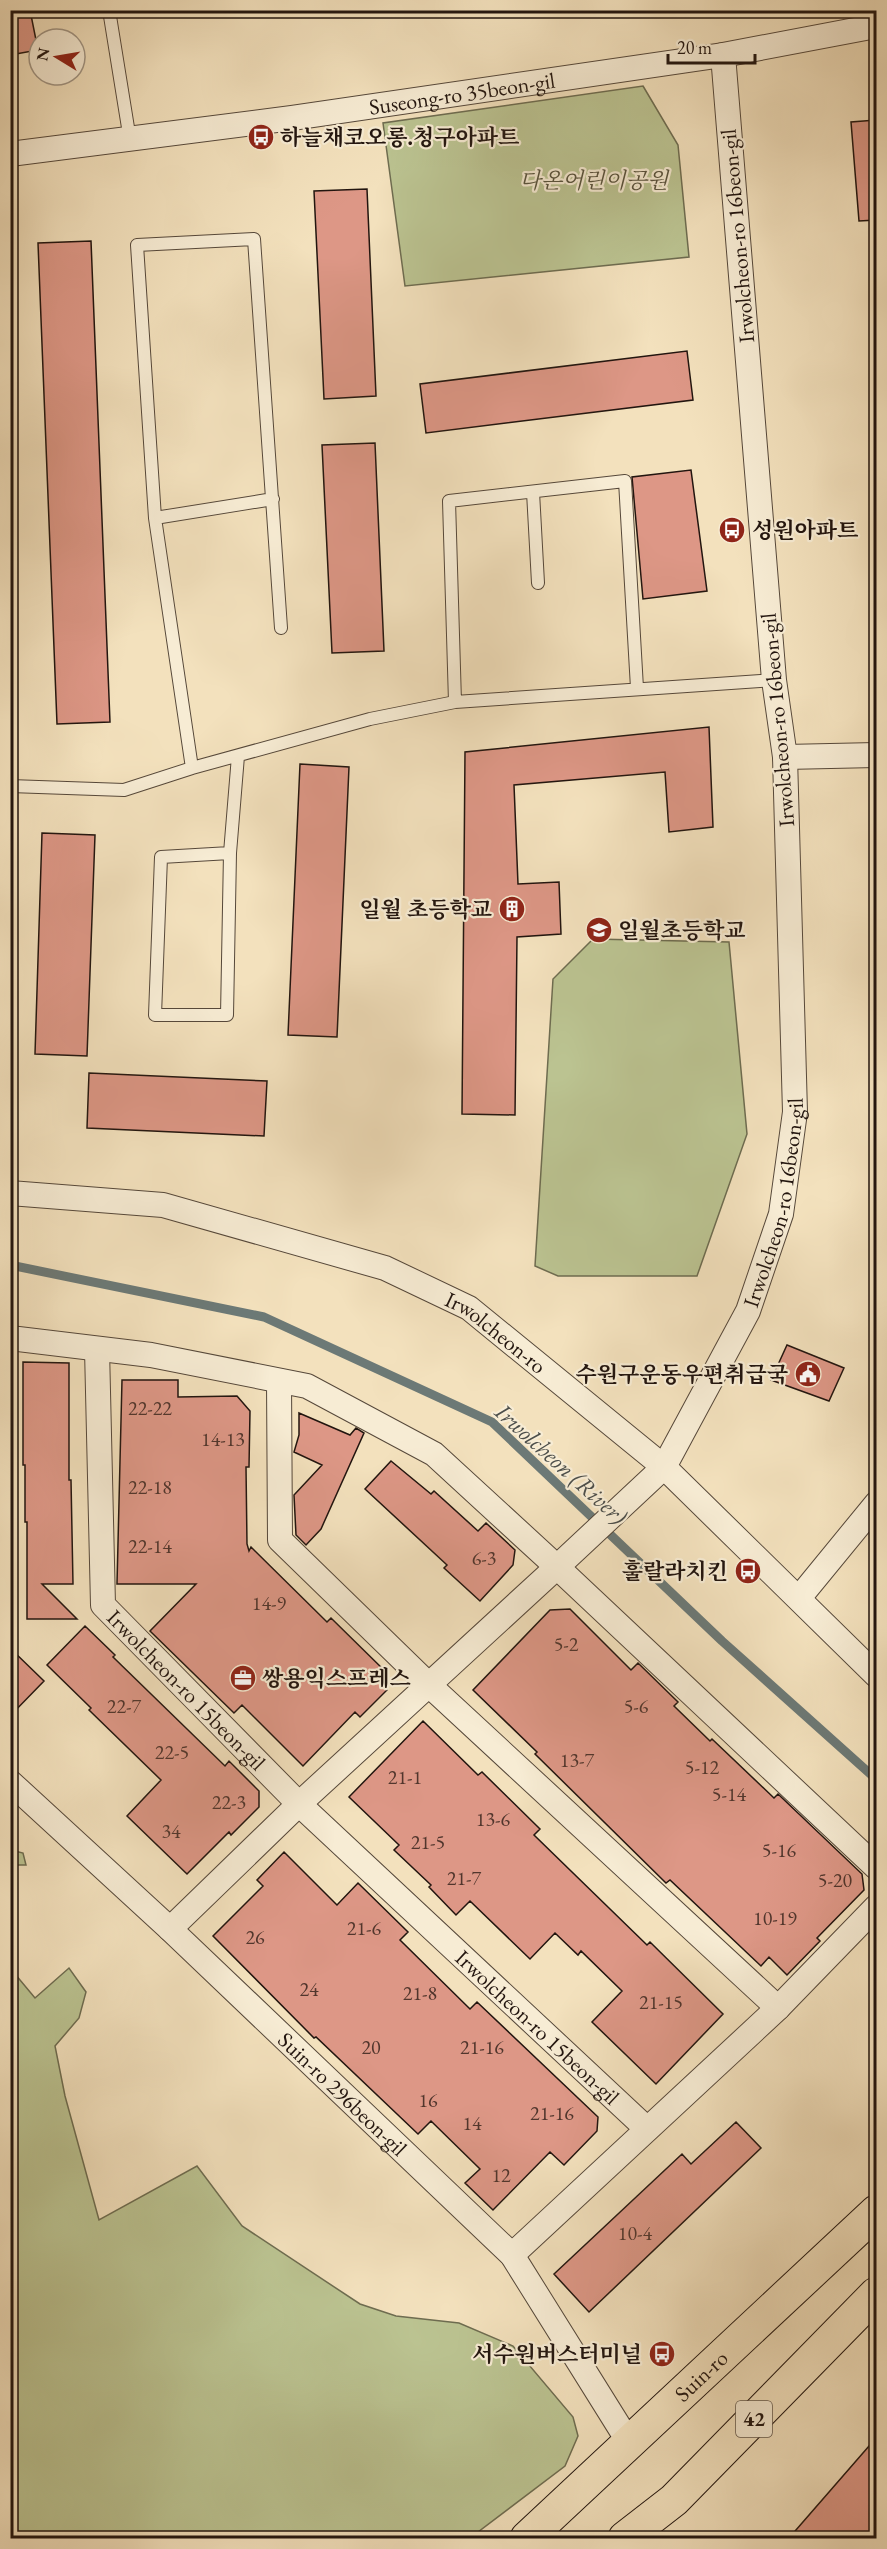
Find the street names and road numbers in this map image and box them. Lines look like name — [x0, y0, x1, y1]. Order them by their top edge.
street label: Suseong-ro 35beon-gil — [367, 66, 557, 122]
street label: Irwolcheon-ro 16beon-gil — [714, 128, 761, 344]
street label: Irwolcheon-ro 16beon-gil — [754, 612, 801, 828]
street label: Irwolcheon-ro 16beon-gil — [736, 1097, 810, 1311]
street label: Irwolcheon-ro — [440, 1285, 552, 1380]
street label: Irwolcheon-ro 15beon-gil — [100, 1603, 272, 1777]
street label: Irwolcheon-ro 15beon-gil — [449, 1943, 626, 2111]
street label: Suin-ro 296beon-gil — [272, 2026, 413, 2162]
street label: Suin-ro — [668, 2344, 734, 2408]
road number: 42 — [736, 2401, 772, 2437]

